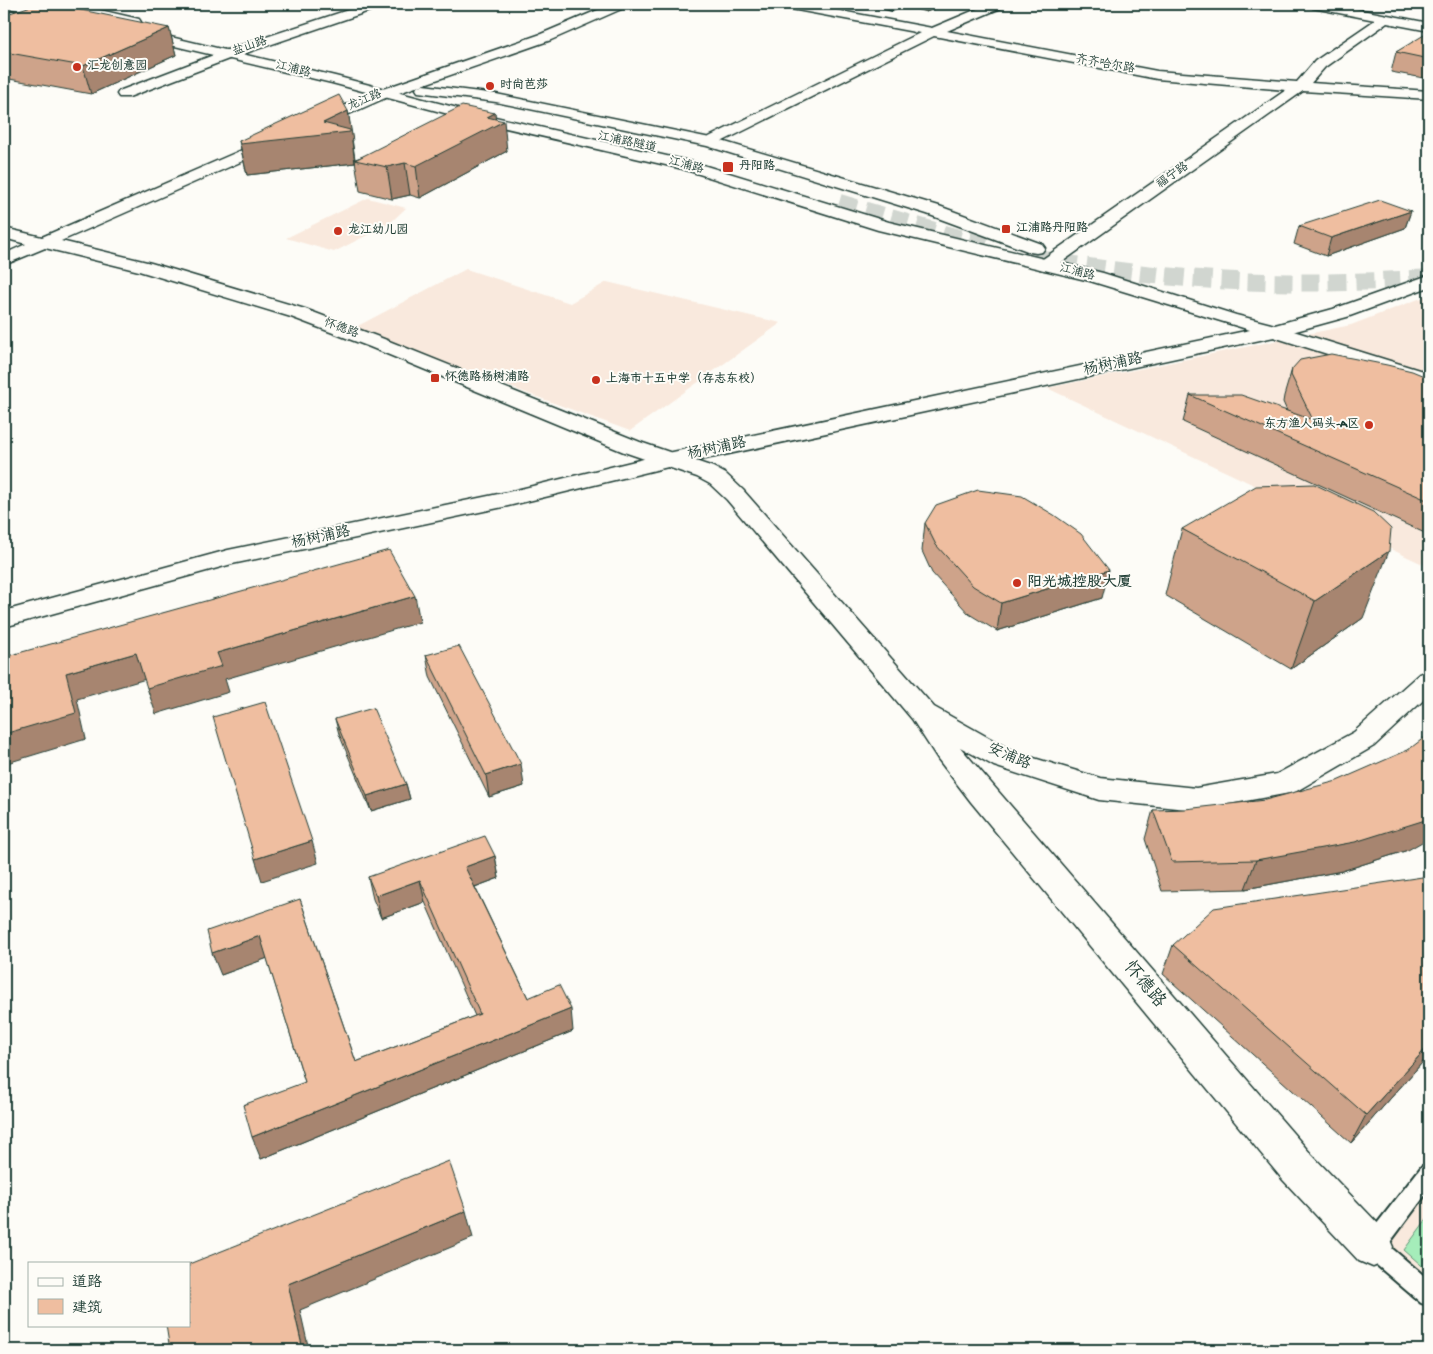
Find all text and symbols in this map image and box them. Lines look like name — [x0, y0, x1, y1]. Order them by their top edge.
street label: 盐山路 — [230, 33, 269, 59]
street label: 齐齐哈尔路 — [1074, 52, 1136, 77]
place label: 汇龙创意园 — [87, 58, 147, 74]
street label: 江浦路 — [274, 58, 312, 81]
marker: 汇龙创意园 — [71, 61, 83, 73]
place label: 时尚芭莎 — [500, 78, 548, 93]
marker: 时尚芭莎 — [484, 80, 496, 92]
street label: 龙江路 — [345, 87, 384, 114]
street label: 江浦路隧道 — [596, 129, 658, 156]
street label: 江浦路 — [667, 154, 705, 177]
place label: 丹阳路 — [739, 159, 775, 174]
street label: 福宁路 — [1154, 159, 1192, 192]
marker: 丹阳路 — [721, 160, 735, 174]
place label: 江浦路丹阳路 — [1016, 221, 1088, 236]
place label: 龙江幼儿园 — [348, 223, 408, 238]
marker: 江浦路丹阳路 — [1000, 223, 1012, 235]
marker: 龙江幼儿园 — [332, 225, 344, 237]
street label: 江浦路 — [1058, 261, 1096, 284]
street label: 怀德路 — [322, 314, 361, 342]
street label: 杨树浦路 — [1082, 350, 1144, 380]
place label: 怀德路杨树浦路 — [445, 369, 529, 385]
marker: 怀德路杨树浦路 — [429, 372, 441, 384]
place label: 上海市十五中学（存志东校） — [606, 372, 762, 387]
marker: 上海市十五中学（存志东校） — [590, 374, 602, 386]
place label: 东方渔人码头-A区 — [1264, 417, 1359, 432]
marker: 东方渔人码头-A区 — [1363, 419, 1375, 431]
street label: 杨树浦路 — [686, 434, 748, 464]
street label: 杨树浦路 — [290, 523, 352, 553]
place label: 阳光城控股大厦 — [1027, 574, 1132, 592]
marker: 阳光城控股大厦 — [1011, 577, 1023, 589]
street label: 安浦路 — [985, 740, 1033, 774]
street label: 怀德路 — [1119, 957, 1170, 1012]
legend — [28, 1262, 190, 1326]
text: 道路 — [72, 1274, 102, 1292]
text: 建筑 — [72, 1300, 102, 1318]

